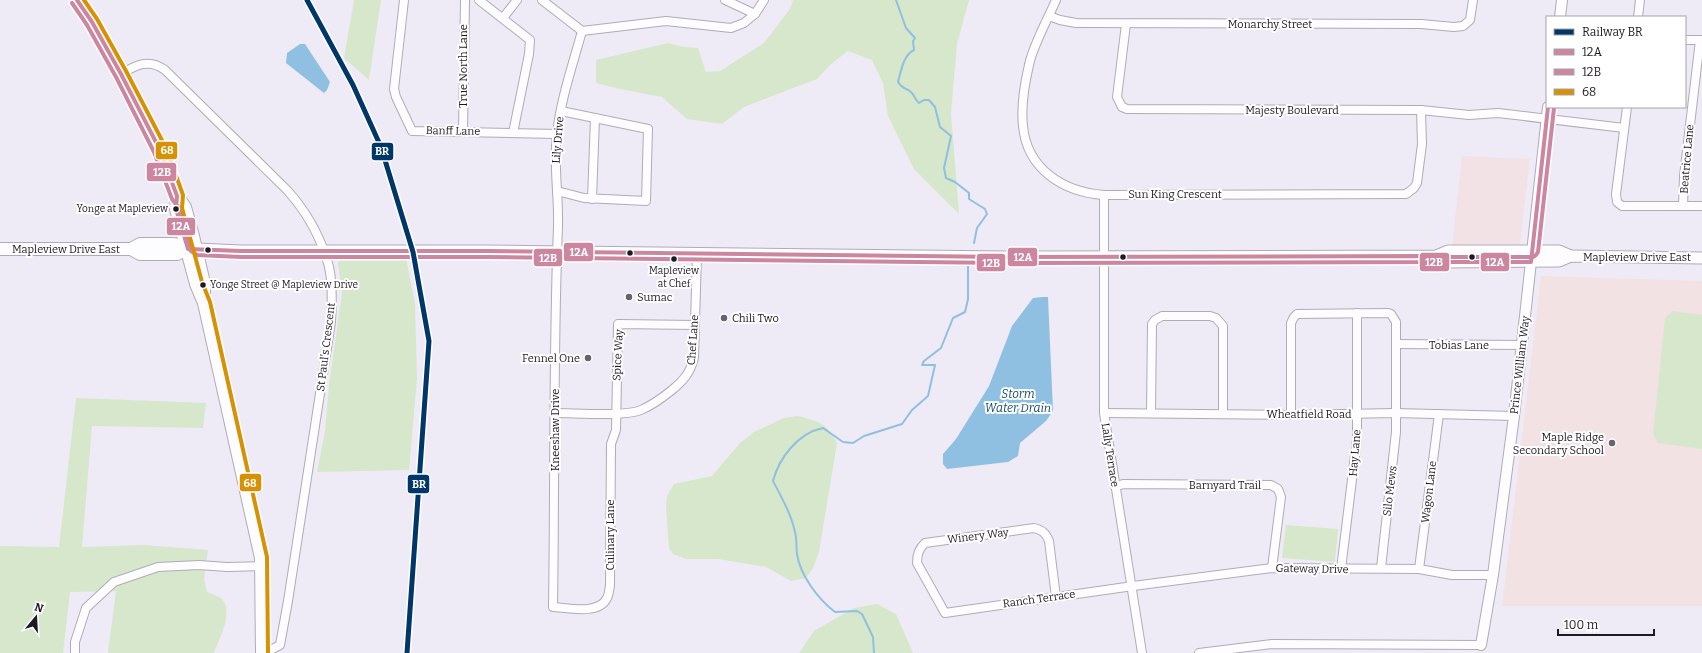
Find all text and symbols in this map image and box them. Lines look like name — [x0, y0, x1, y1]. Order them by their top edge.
legend — [1546, 16, 1686, 108]
street label: Monarchy Street — [1228, 18, 1312, 31]
street label: True North Lane — [457, 24, 470, 108]
text: Railway BR — [1582, 25, 1643, 39]
text: 12A — [1582, 45, 1602, 59]
text: 12B — [1582, 65, 1601, 79]
text: 68 — [1582, 85, 1596, 99]
street label: Majesty Boulevard — [1245, 104, 1339, 117]
street label: Lily Drive — [549, 116, 567, 164]
street label: Banff Lane — [426, 124, 480, 138]
street label: Beatrice Lane — [1677, 124, 1697, 194]
line badge: 68 — [155, 141, 178, 160]
line badge: BR — [371, 142, 394, 161]
text: 68 — [160, 144, 174, 157]
text: BR — [375, 145, 390, 158]
line badge: 12B — [146, 162, 177, 182]
text: 12B — [153, 166, 171, 179]
street label: Sun King Crescent — [1128, 188, 1222, 201]
place label: Yonge at Mapleview — [76, 203, 169, 215]
marker: Yonge at Mapleview — [171, 204, 181, 214]
line badge: 12A — [166, 217, 196, 236]
text: 12A — [172, 220, 191, 233]
line badge: 12A — [563, 242, 594, 262]
street label: Mapleview Drive East — [12, 243, 120, 256]
unlabelled marker — [203, 245, 213, 255]
text: 12A — [570, 246, 589, 259]
line badge: 12A — [1007, 247, 1038, 267]
line badge: 12B — [533, 248, 563, 267]
unlabelled marker — [625, 248, 635, 258]
text: 12A — [1014, 251, 1033, 264]
street label: Mapleview Drive East — [1583, 251, 1691, 264]
text: 12B — [539, 252, 557, 265]
unlabelled marker — [1118, 252, 1128, 262]
line badge: 12B — [1419, 252, 1450, 272]
unlabelled marker — [1467, 252, 1477, 262]
line badge: 12A — [1480, 252, 1510, 272]
line badge: 12B — [976, 253, 1006, 272]
marker: Mapleview at Chef — [669, 254, 679, 264]
text: 12B — [1425, 256, 1443, 269]
text: 12A — [1486, 256, 1505, 269]
text: 12B — [982, 257, 1000, 270]
place label: Mapleview at Chef — [649, 265, 700, 290]
place label: Yonge Street @ Mapleview Drive — [210, 279, 358, 291]
marker: Yonge Street @ Mapleview Drive — [198, 280, 208, 290]
place label: Sumac — [637, 291, 673, 304]
marker: Sumac — [624, 292, 634, 302]
street label: St Paul's Crescent — [314, 302, 338, 392]
place label: Chili Two — [732, 312, 779, 325]
marker: Chili Two — [719, 313, 729, 323]
street label: Chef Lane — [685, 314, 701, 366]
street label: Prince William Way — [1508, 315, 1533, 415]
street label: Spice Way — [610, 329, 626, 381]
street label: Tobias Lane — [1429, 339, 1489, 352]
place label: Fennel One — [522, 352, 580, 365]
marker: Fennel One — [583, 353, 593, 363]
water label: Storm Water Drain — [985, 387, 1051, 415]
street label: Kneeshaw Drive — [549, 389, 562, 471]
street label: Wheatfield Road — [1267, 408, 1352, 421]
street label: Lally Terrace — [1099, 422, 1121, 488]
street label: Hay Lane — [1346, 429, 1364, 477]
place label: Maple Ridge Secondary School — [1513, 431, 1604, 457]
marker: Maple Ridge Secondary School — [1607, 438, 1617, 448]
street label: Wagon Lane — [1419, 460, 1439, 524]
street label: Silo Mews — [1380, 465, 1400, 517]
line badge: 68 — [239, 473, 262, 492]
line badge: BR — [407, 474, 430, 494]
text: 68 — [243, 477, 257, 490]
text: BR — [412, 478, 427, 491]
street label: Barnyard Trail — [1189, 479, 1261, 492]
street label: Culinary Lane — [604, 500, 617, 570]
street label: Winery Way — [946, 526, 1010, 546]
street label: Gateway Drive — [1275, 562, 1349, 576]
street label: Ranch Terrace — [1002, 587, 1076, 611]
north arrow — [16, 597, 56, 637]
text: N — [33, 600, 45, 616]
scale bar — [1558, 611, 1654, 637]
text: 100 m — [1564, 618, 1599, 632]

